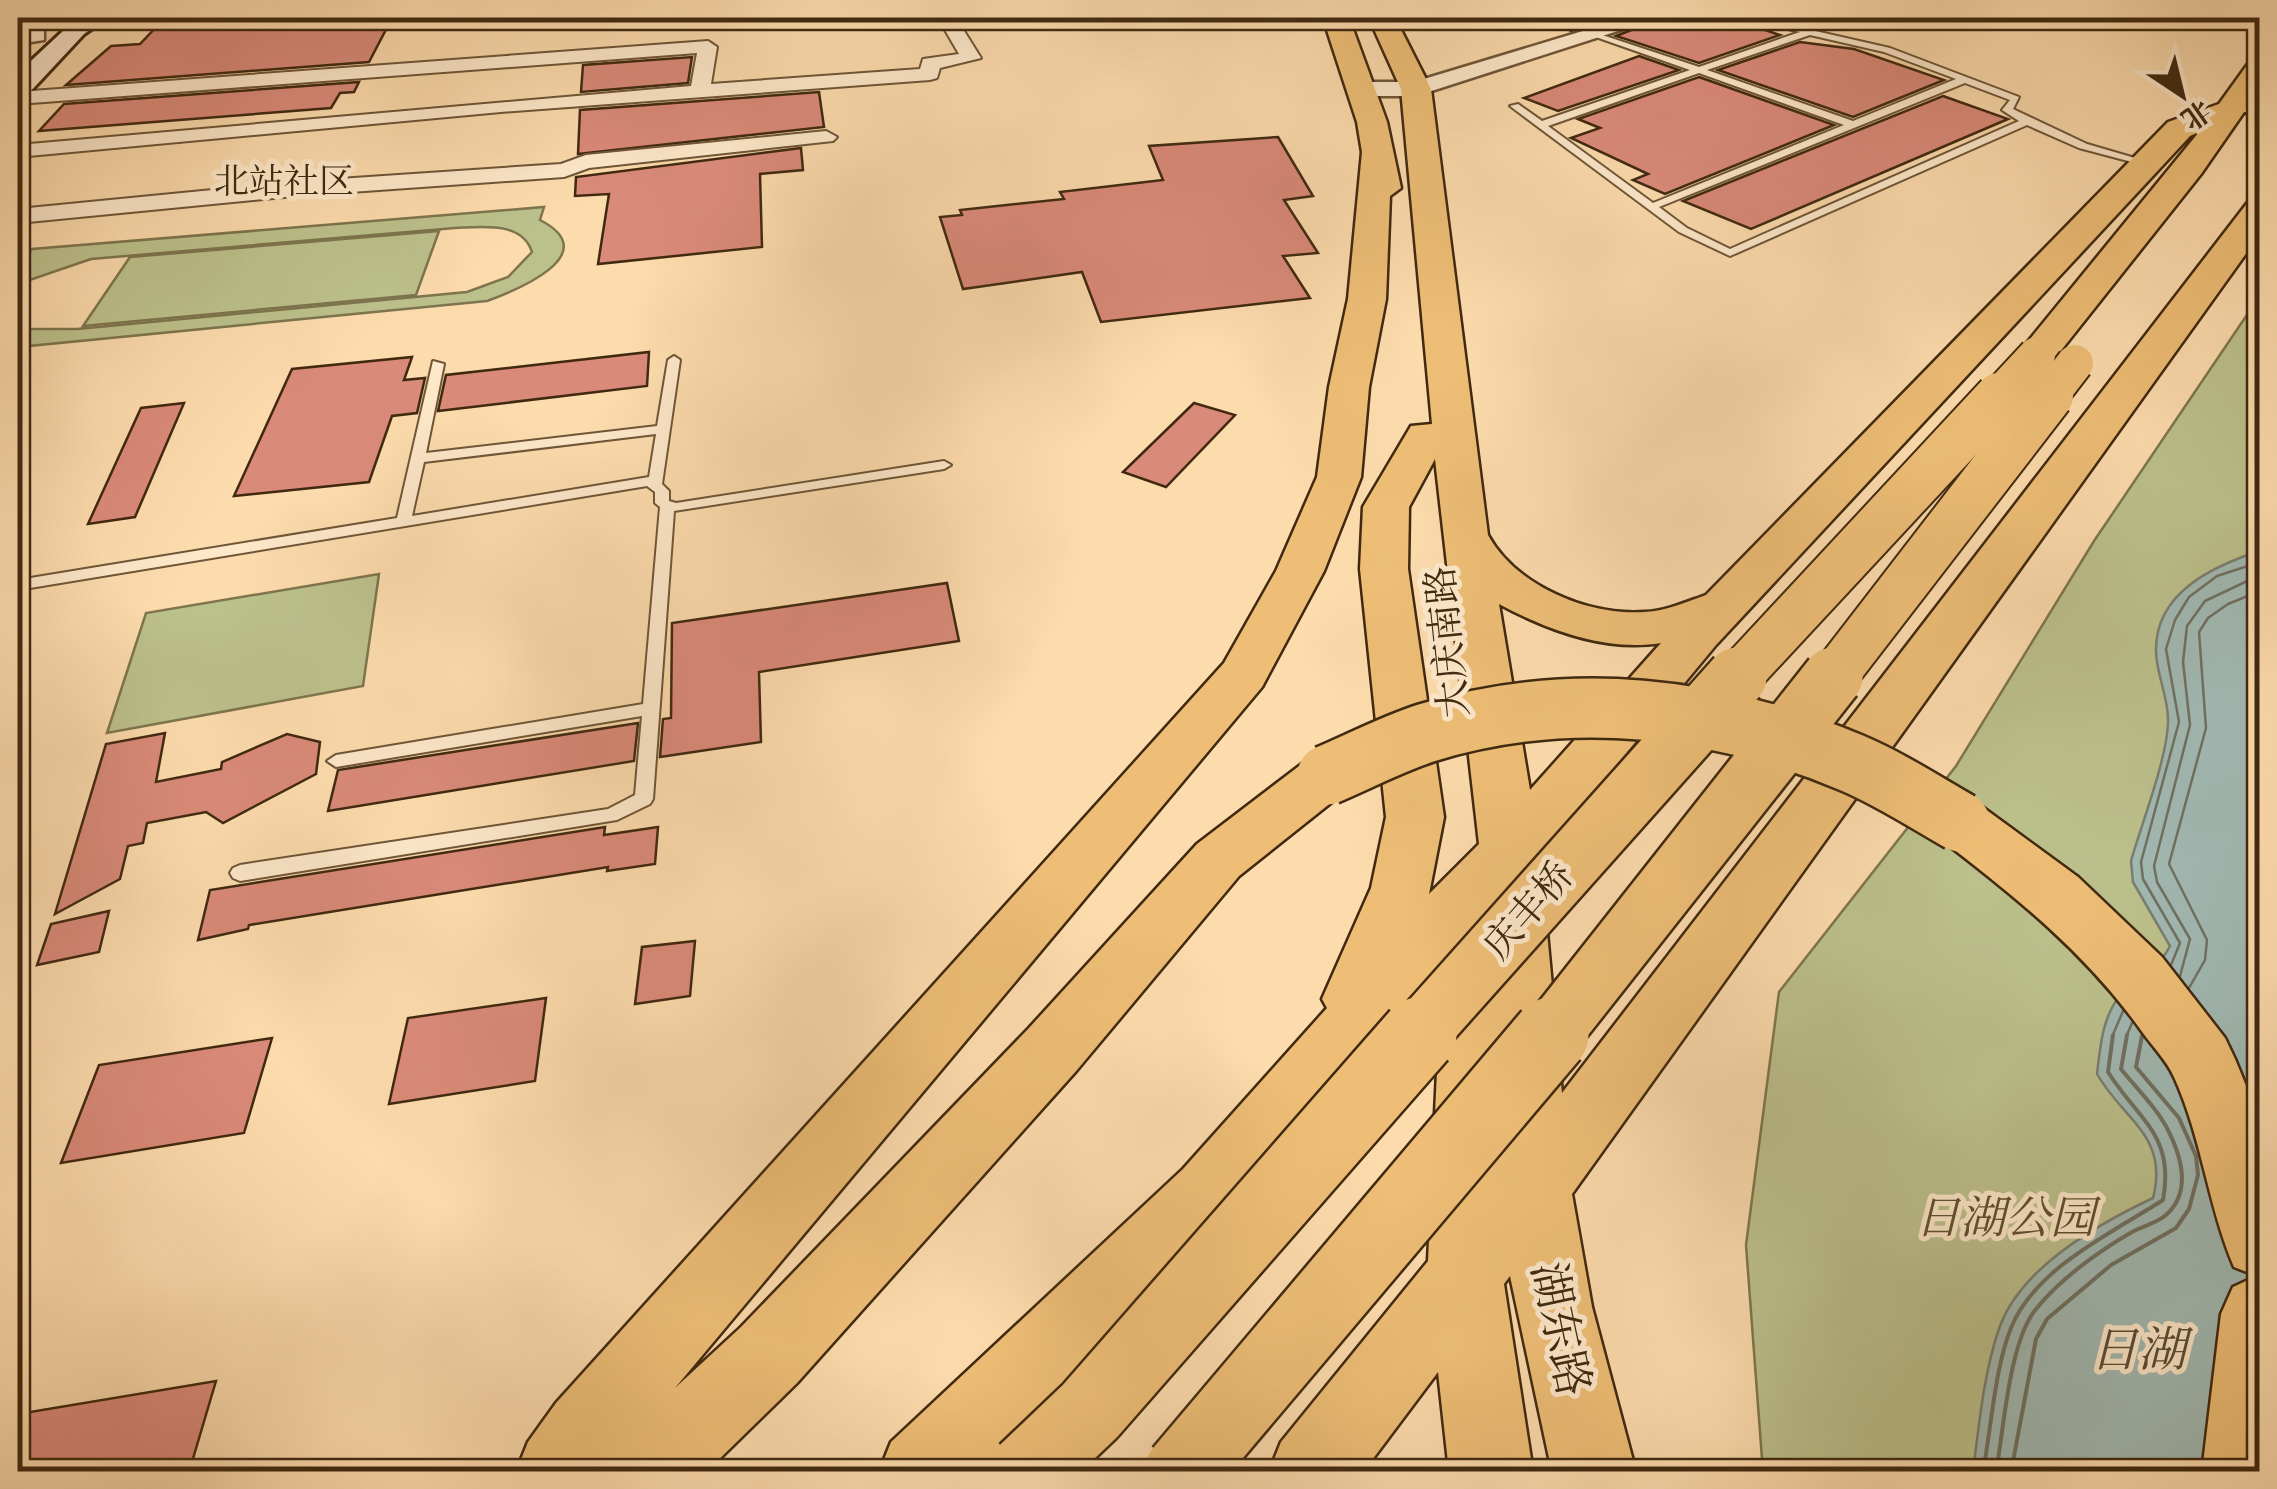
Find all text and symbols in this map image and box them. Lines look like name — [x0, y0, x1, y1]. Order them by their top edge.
north arrow — [2132, 45, 2232, 145]
text: 北 — [2172, 89, 2218, 137]
district label: 北站社区 — [214, 159, 354, 210]
street label: 大庆南路 — [1416, 563, 1486, 720]
street label: 庆丰桥 — [1473, 852, 1589, 973]
park label: 日湖公园 — [1915, 1190, 2101, 1255]
street label: 湖东路 — [1511, 1257, 1602, 1403]
water label: 日湖 — [2090, 1320, 2194, 1389]

